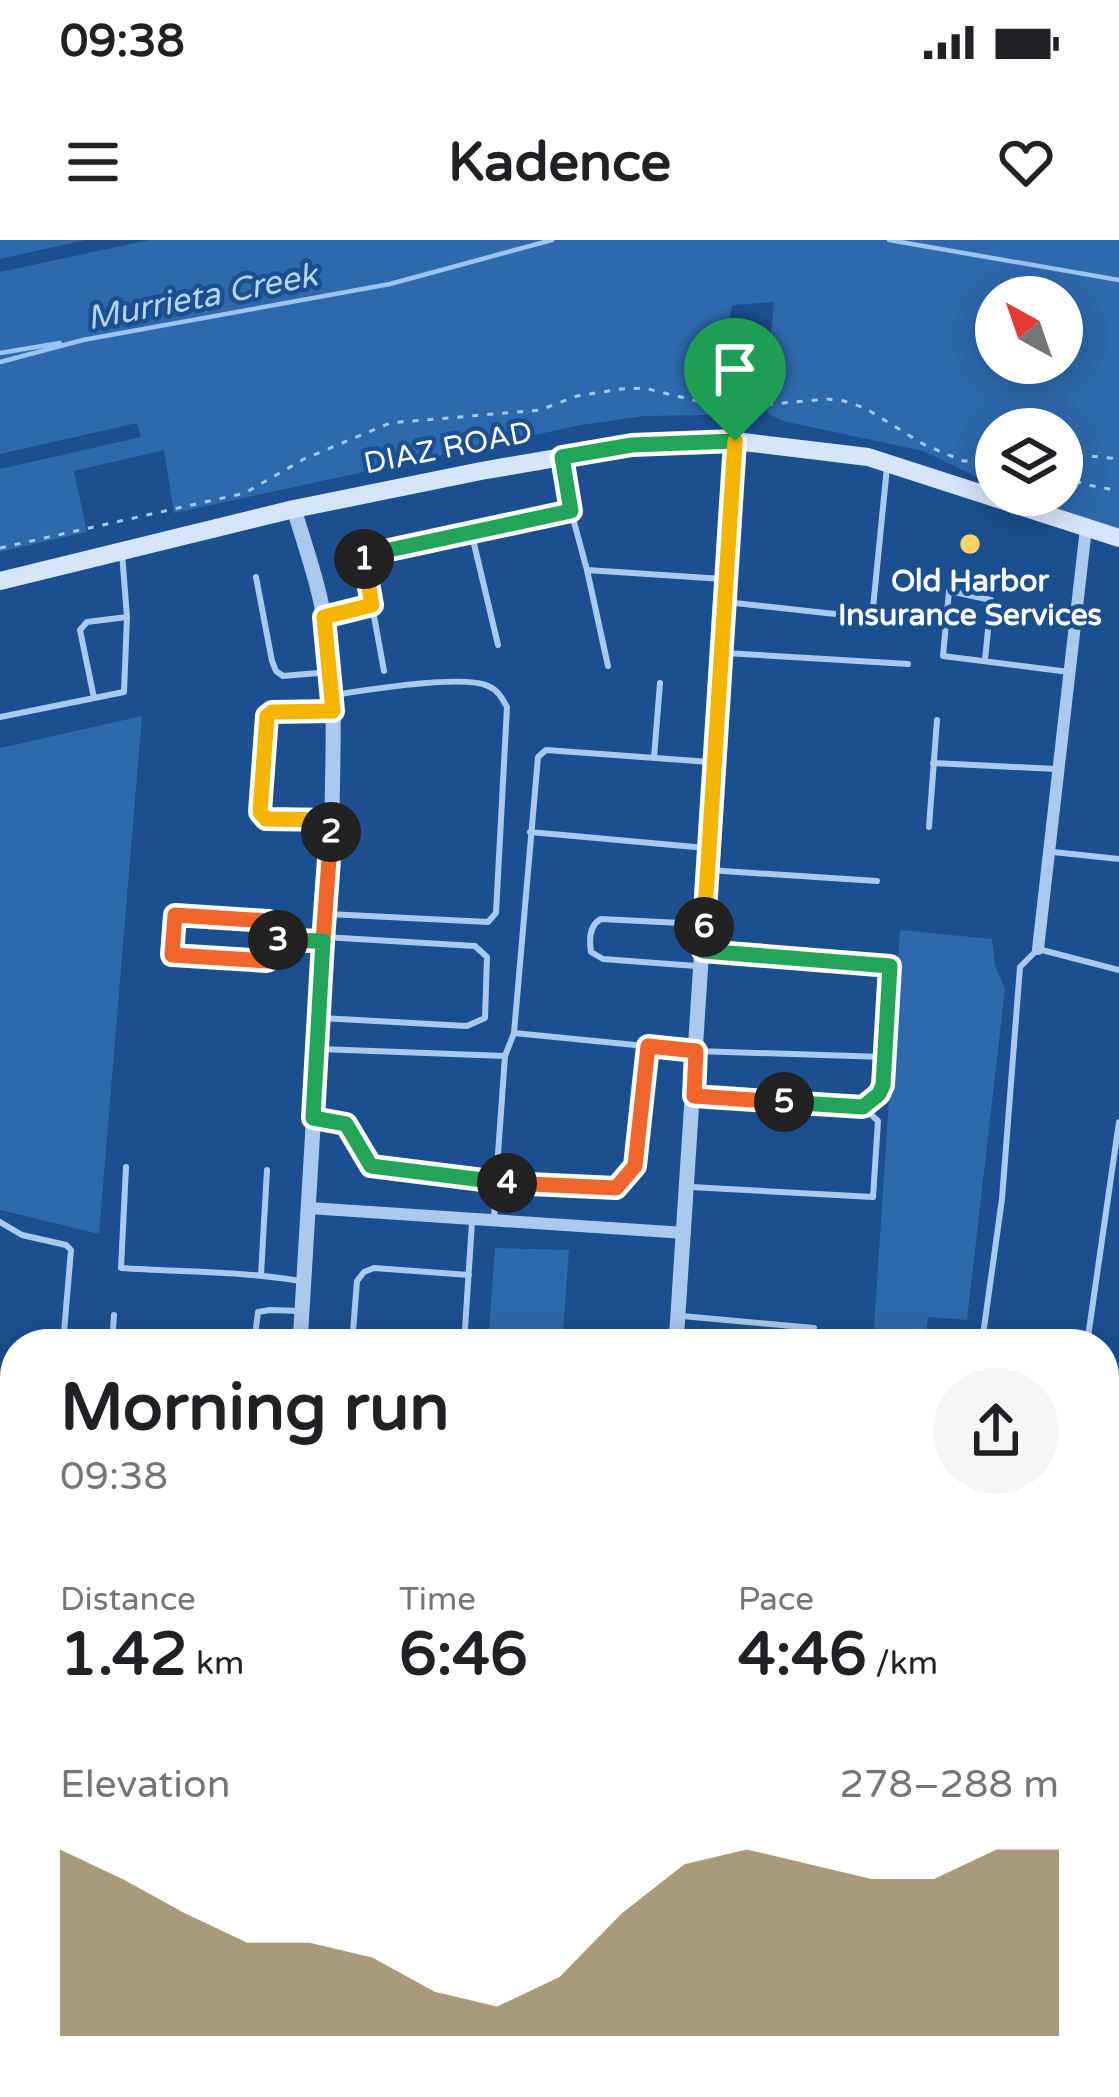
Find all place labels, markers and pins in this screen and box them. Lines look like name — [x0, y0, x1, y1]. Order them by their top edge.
pin — [684, 318, 786, 441]
pin: 1 — [334, 529, 394, 589]
marker: Old Harbor Insurance Services — [957, 531, 983, 557]
place label: Old Harbor Insurance Services — [838, 563, 1102, 634]
pin: 2 — [301, 802, 361, 862]
pin: 6 — [674, 897, 734, 957]
pin: 3 — [248, 910, 308, 970]
pin: 5 — [754, 1072, 814, 1132]
pin: 4 — [477, 1153, 537, 1213]

